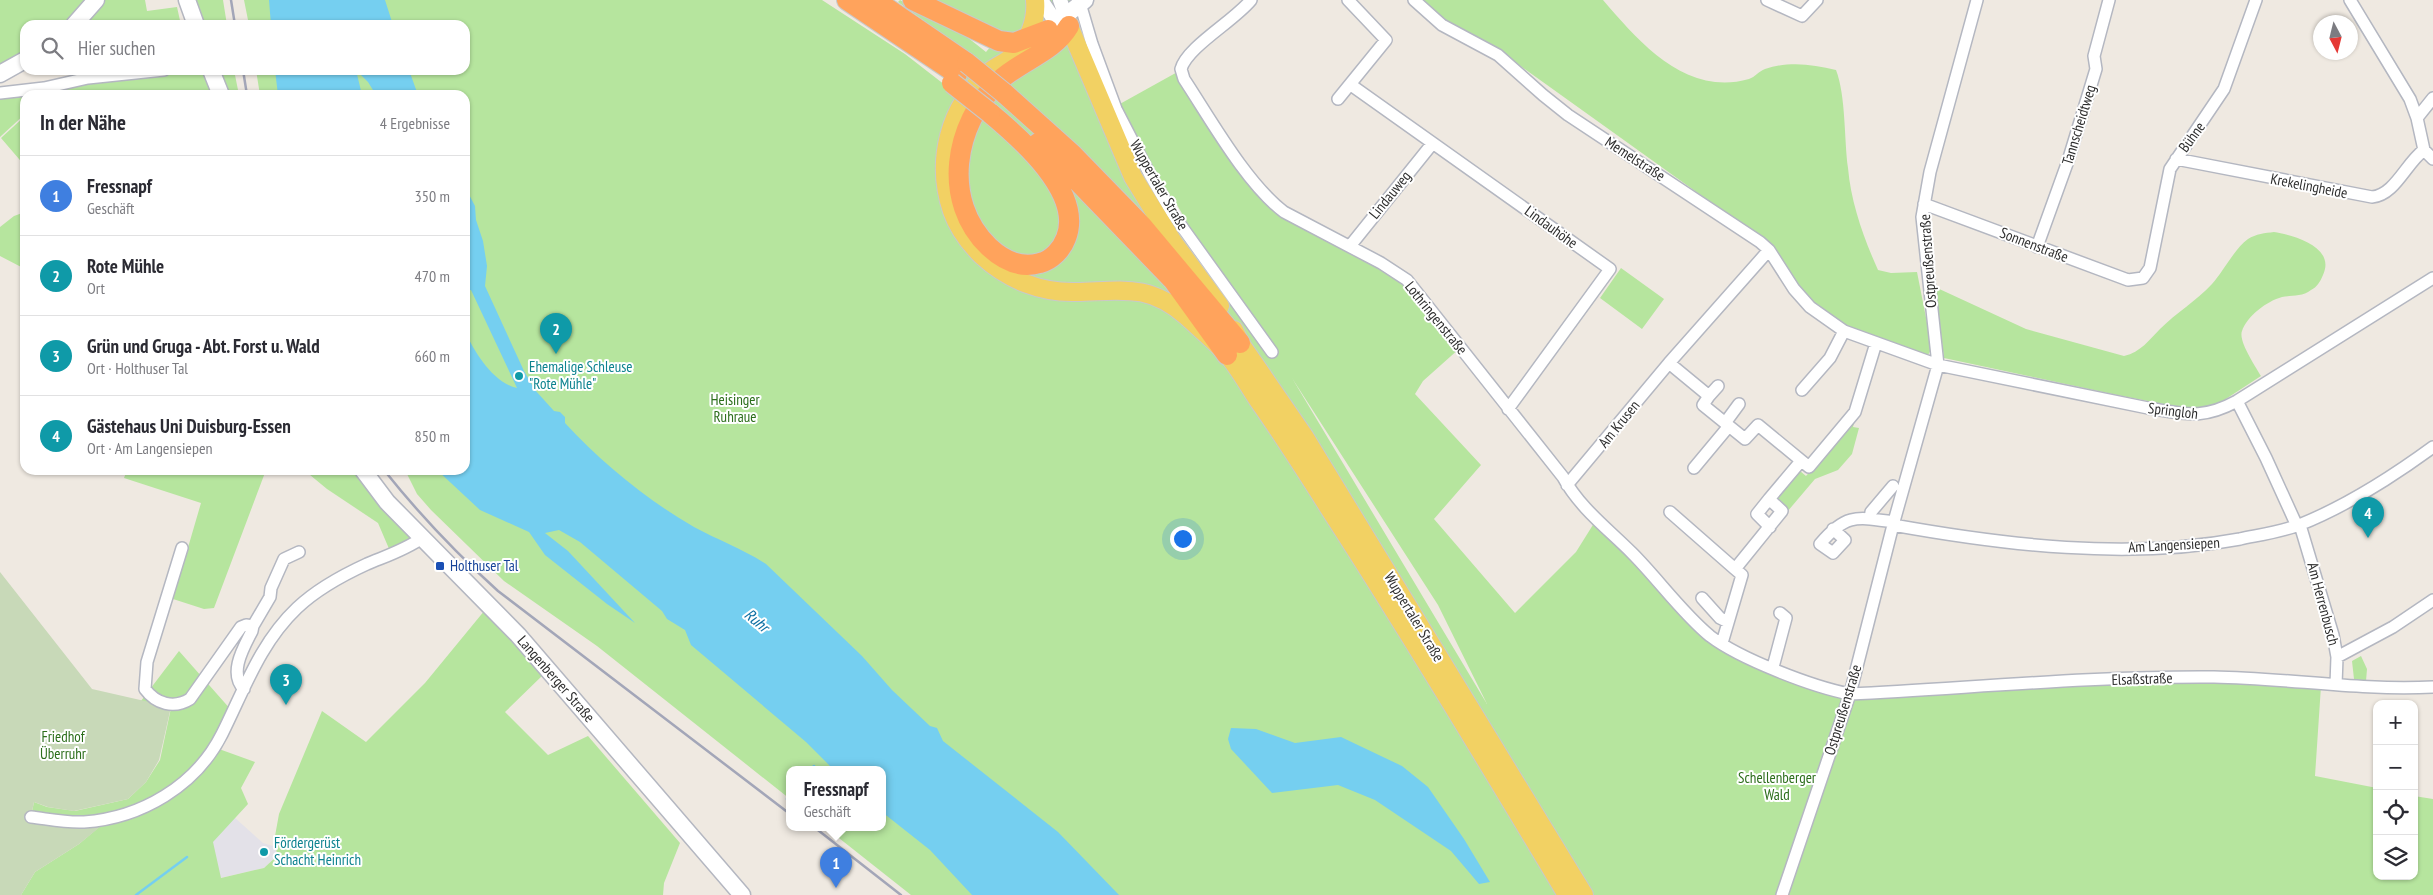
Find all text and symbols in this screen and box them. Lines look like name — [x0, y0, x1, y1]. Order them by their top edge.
north arrow — [2313, 15, 2358, 60]
search box — [20, 20, 470, 75]
icon: search — [38, 34, 66, 62]
text: Hier suchen — [78, 36, 155, 60]
street label: Tannscheidtweg — [2057, 82, 2100, 167]
text: In der Nähe — [40, 109, 126, 136]
text: 4 Ergebnisse — [380, 113, 450, 133]
street label: Bühne — [2174, 118, 2209, 156]
street label: Memelstraße — [1602, 132, 1669, 185]
street label: Wuppertaler Straße — [1126, 136, 1193, 233]
street label: Lindauweg — [1364, 167, 1415, 223]
street label: Krekelingheide — [2269, 169, 2349, 202]
text: Fressnapf — [87, 174, 152, 198]
text: 1 — [52, 186, 60, 206]
text: 350 m — [415, 186, 450, 206]
text: Geschäft — [87, 198, 134, 218]
street label: Lindauhöhe — [1521, 201, 1582, 252]
street label: Ostpreußenstraße — [1915, 214, 1940, 308]
street label: Sonnenstraße — [1997, 223, 2071, 266]
text: Rote Mühle — [87, 254, 164, 278]
text: 2 — [52, 266, 60, 286]
text: 470 m — [415, 266, 450, 286]
street label: Lothringenstraße — [1401, 277, 1472, 358]
text: Ort — [87, 278, 105, 298]
pin: 2 — [540, 313, 572, 354]
text: Grün und Gruga - Abt. Forst u. Wald — [87, 334, 320, 358]
text: 3 — [52, 346, 60, 366]
text: 660 m — [415, 346, 450, 366]
place label: Ehemalige Schleuse "Rote Mühle" — [529, 357, 632, 393]
text: Ort · Holthuser Tal — [87, 358, 188, 378]
marker: Ehemalige Schleuse "Rote Mühle" — [513, 370, 525, 382]
park label: Heisinger Ruhraue — [710, 390, 760, 426]
street label: Am Krusen — [1594, 396, 1643, 451]
street label: Springloh — [2147, 398, 2199, 423]
text: Gästehaus Uni Duisburg-Essen — [87, 414, 291, 438]
text: 4 — [52, 426, 60, 446]
text: 850 m — [415, 426, 450, 446]
text: Ort · Am Langensiepen — [87, 438, 213, 458]
pin: 4 — [2352, 497, 2384, 538]
your location — [1170, 526, 1196, 552]
street label: Am Langensiepen — [2128, 533, 2220, 556]
place label: Holthuser Tal — [450, 556, 519, 575]
marker: Holthuser Tal — [434, 560, 446, 572]
street label: Am Herrenbusch — [2303, 560, 2344, 648]
street label: Wuppertaler Straße — [1380, 569, 1449, 665]
water label: Ruhr — [741, 604, 775, 638]
street label: Langenberger Straße — [514, 631, 599, 726]
street label: Ostpreußenstraße — [1820, 662, 1865, 757]
pin: 3 — [270, 664, 302, 705]
street label: Elsaßstraße — [2111, 668, 2173, 689]
map controls — [2373, 700, 2418, 880]
button: + — [2373, 700, 2418, 745]
park label: Friedhof Überruhr — [40, 727, 87, 763]
button: − — [2373, 745, 2418, 790]
popup — [786, 766, 886, 831]
park label: Schellenberger Wald — [1738, 768, 1817, 804]
text: Fressnapf — [804, 777, 868, 801]
button: locate — [2373, 790, 2418, 835]
text: Geschäft — [804, 801, 851, 821]
place label: Fördergerüst Schacht Heinrich — [274, 833, 361, 869]
button: layers — [2373, 835, 2418, 880]
marker: Fördergerüst Schacht Heinrich — [258, 846, 270, 858]
pin: 1 — [820, 847, 852, 888]

